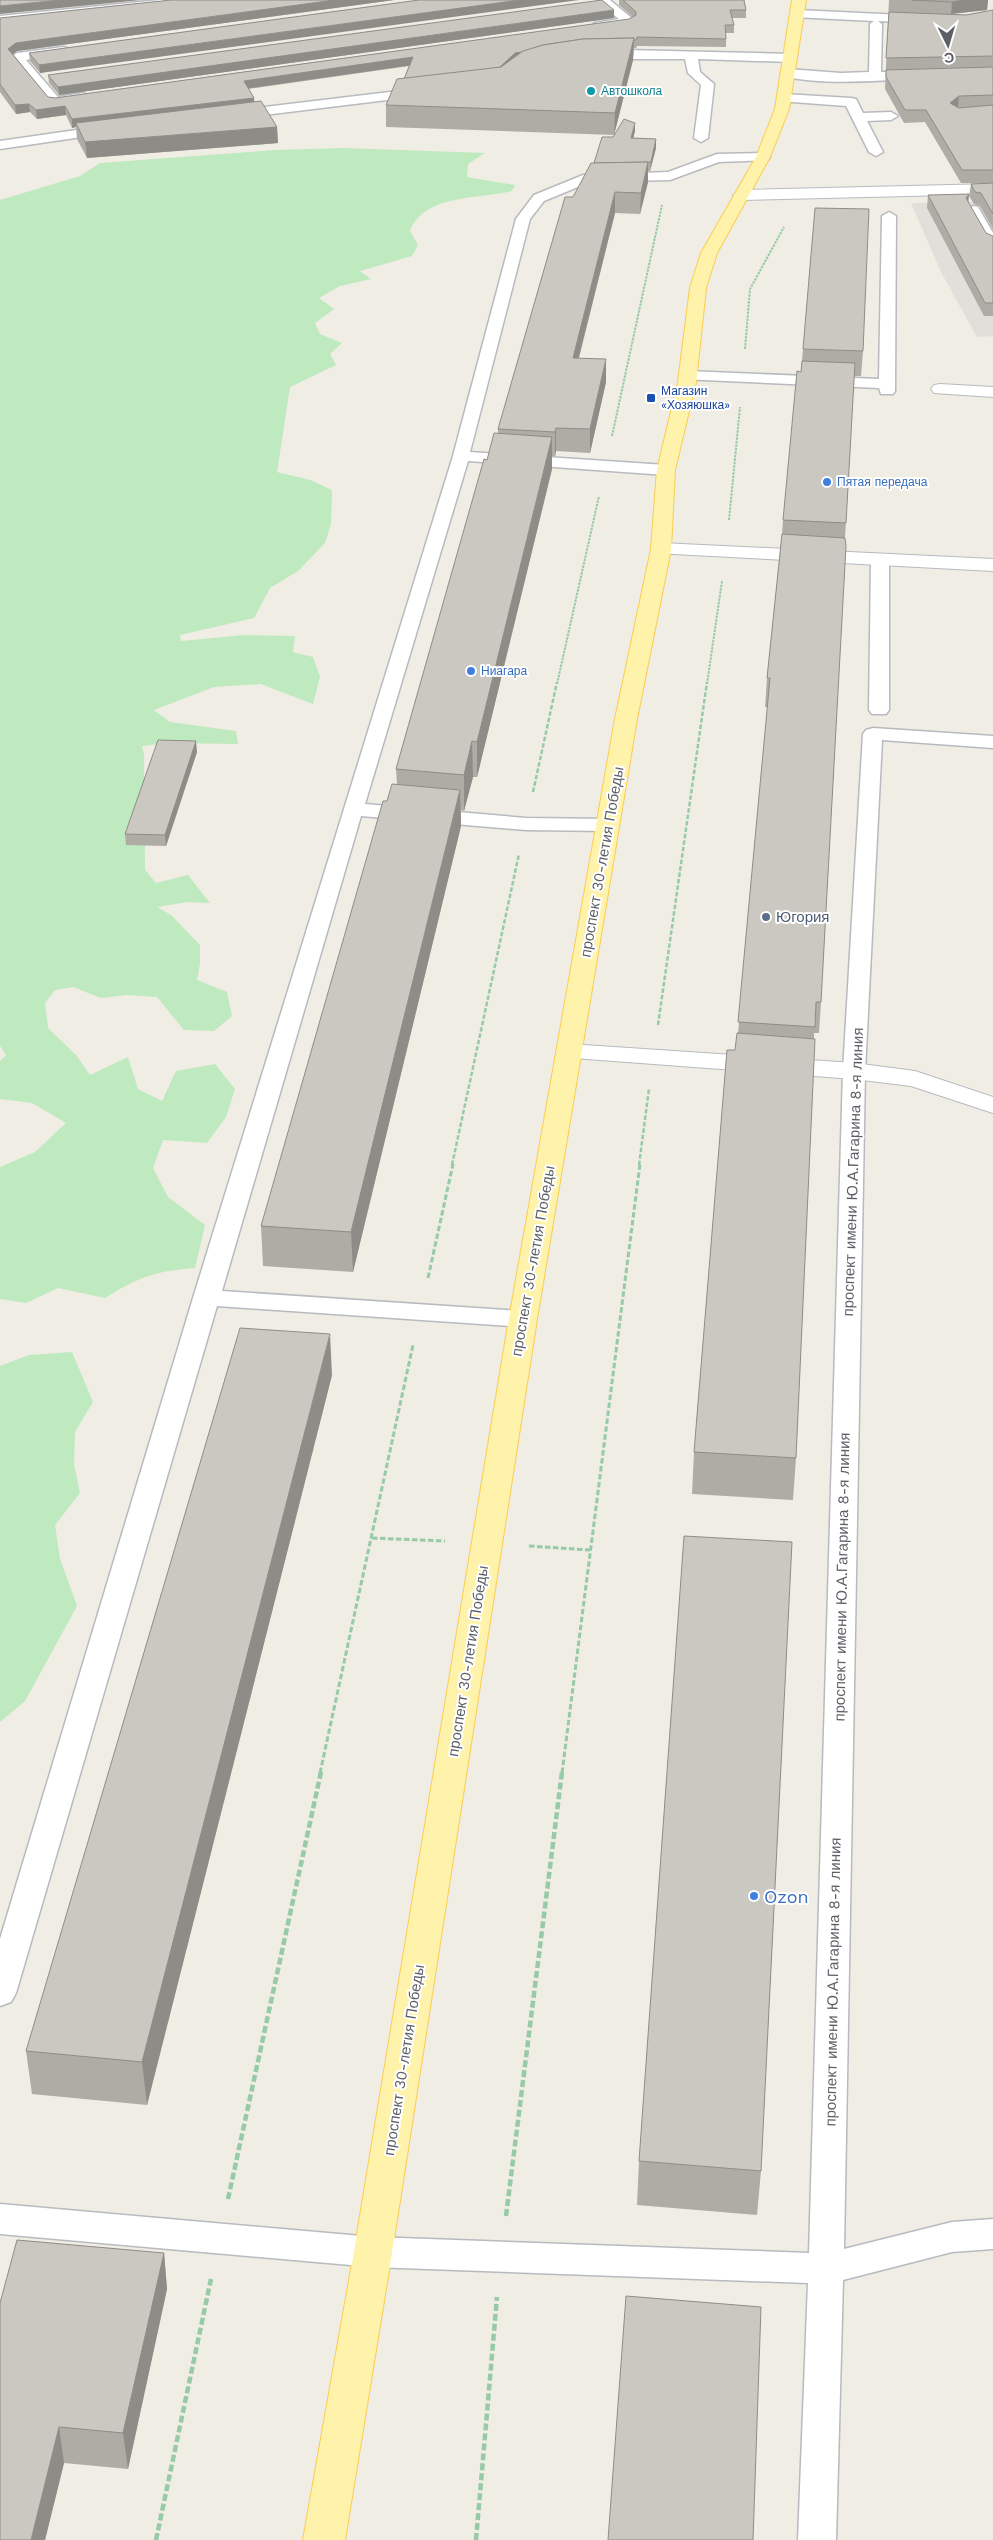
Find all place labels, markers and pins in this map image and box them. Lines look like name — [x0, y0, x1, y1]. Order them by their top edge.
place label: Автошкола — [601, 84, 663, 98]
marker: Автошкола — [585, 85, 597, 97]
place label: Магазин «Хозяюшка» — [661, 384, 730, 412]
marker: Магазин «Хозяюшка» — [645, 392, 657, 404]
place label: Пятая передача — [837, 475, 928, 489]
marker: Пятая передача — [821, 476, 833, 488]
place label: Ниагара — [481, 664, 528, 678]
marker: Ниагара — [465, 665, 477, 677]
place label: Югория — [776, 908, 829, 926]
marker: Югория — [760, 911, 772, 923]
place label: Ozon — [764, 1886, 809, 1907]
marker: Ozon — [748, 1890, 760, 1902]

